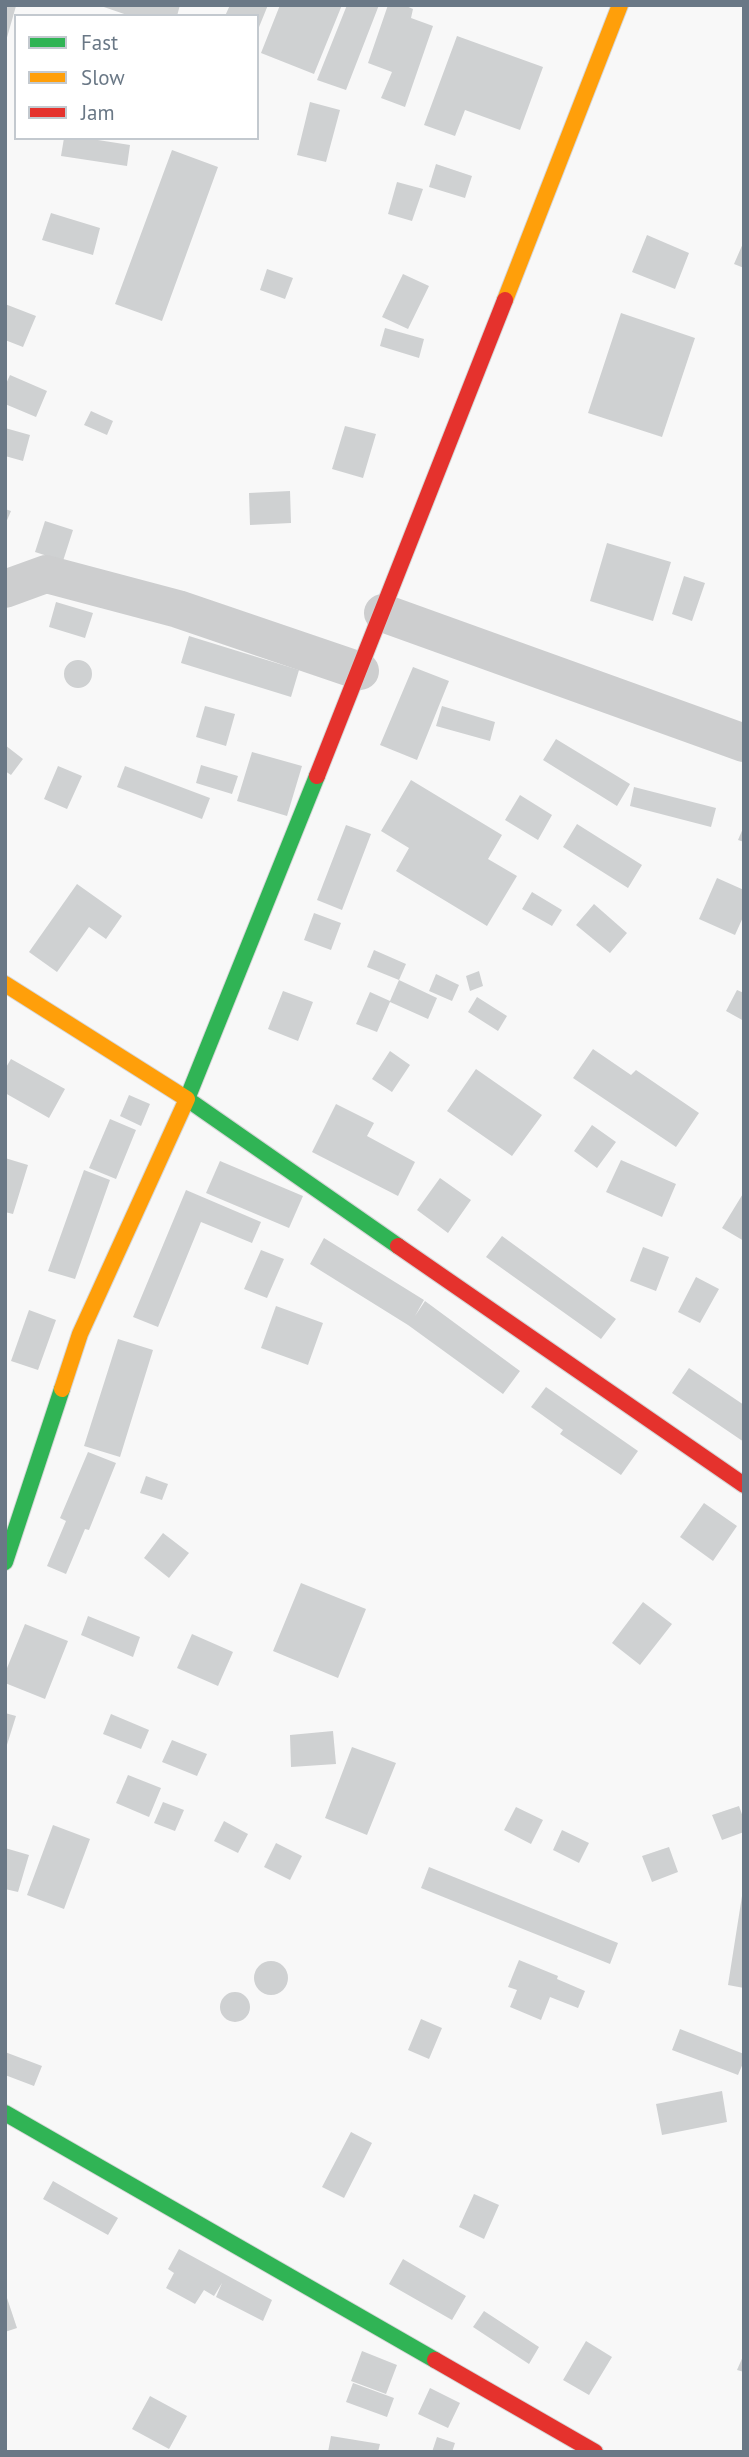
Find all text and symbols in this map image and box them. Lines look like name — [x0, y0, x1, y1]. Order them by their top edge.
legend — [14, 14, 259, 140]
text: Fast — [81, 29, 118, 56]
text: Slow — [81, 64, 125, 91]
text: Jam — [81, 99, 115, 126]

